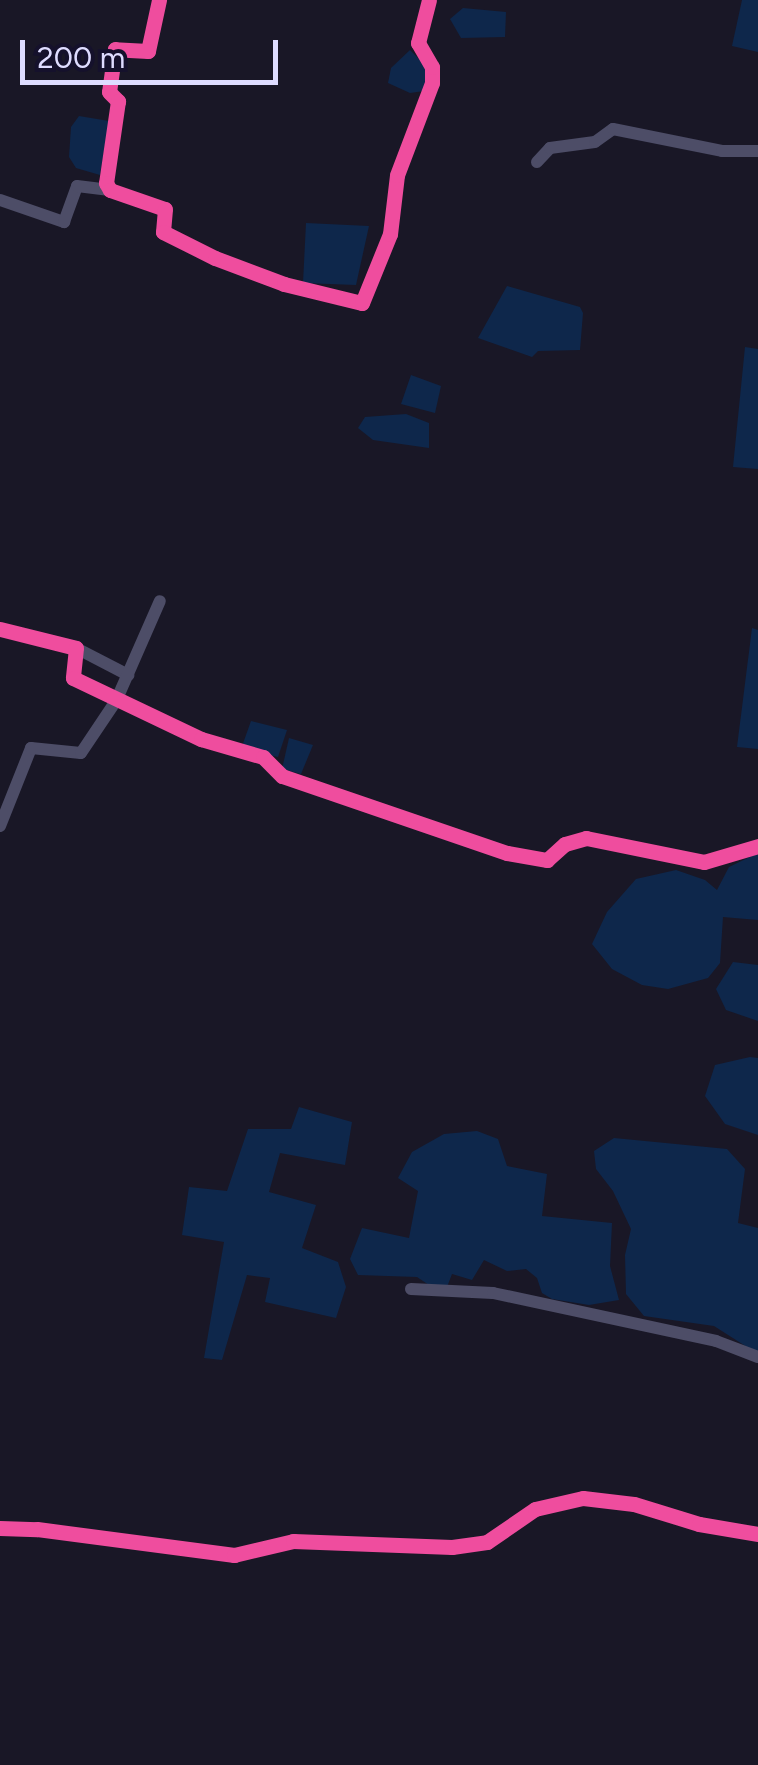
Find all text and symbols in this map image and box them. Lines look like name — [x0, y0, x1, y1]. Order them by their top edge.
scale bar — [25, 20, 282, 82]
text: 200 m — [37, 39, 125, 76]

